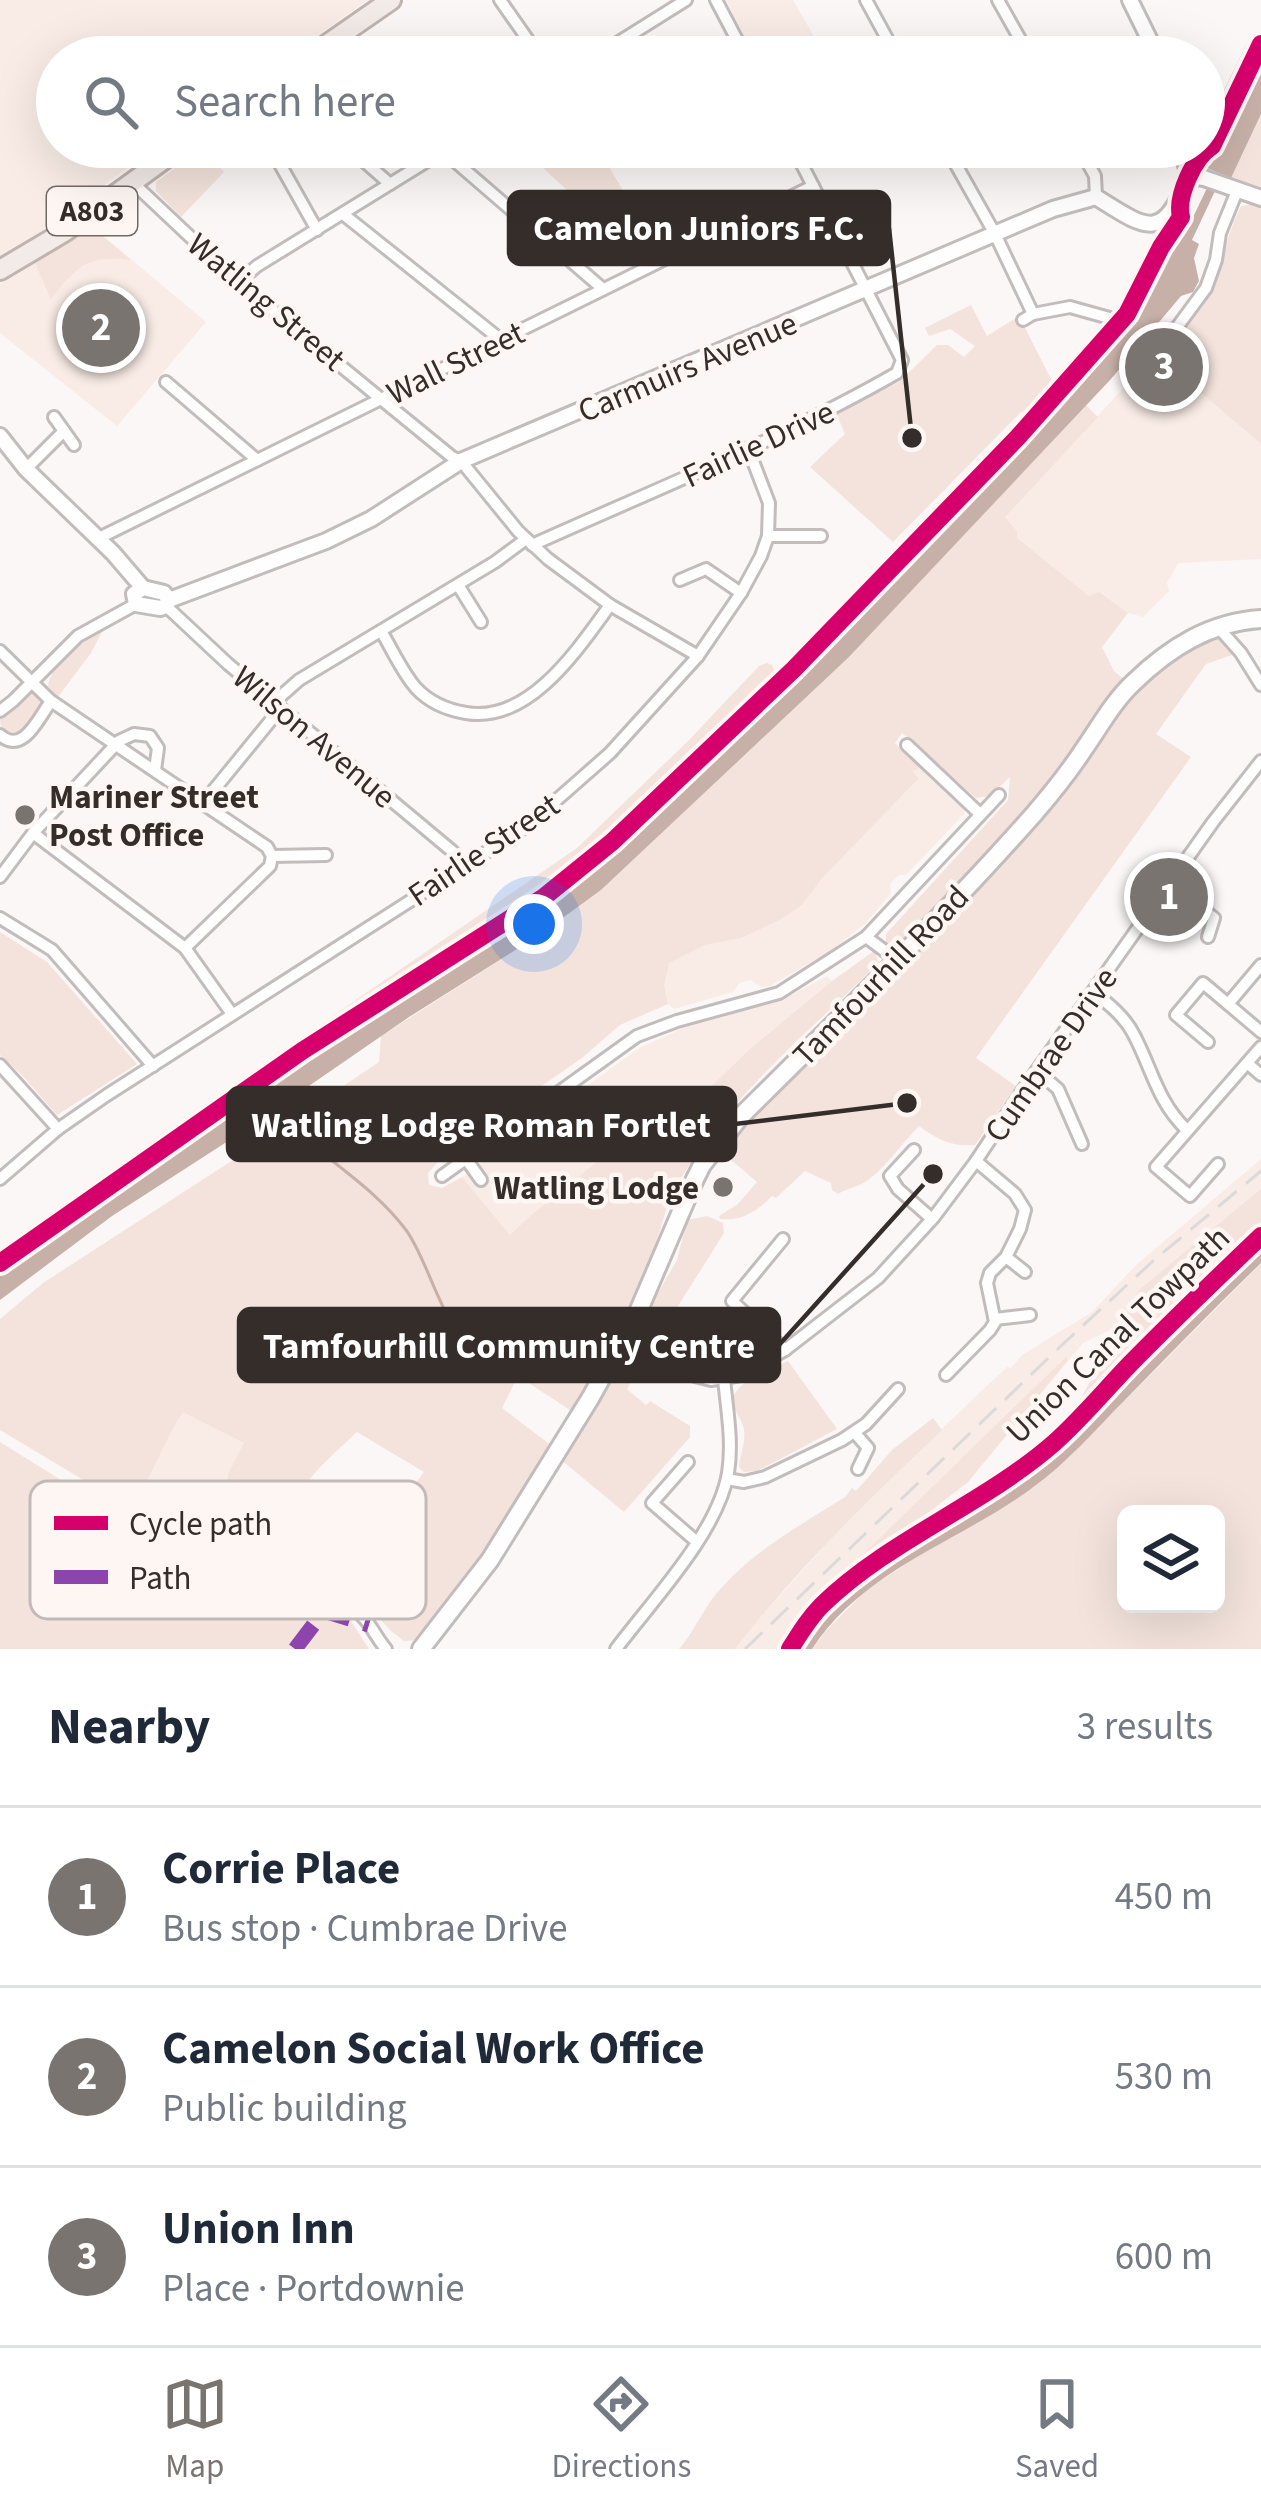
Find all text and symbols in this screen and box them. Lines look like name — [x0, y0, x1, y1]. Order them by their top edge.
search box — [36, 36, 1225, 168]
icon: search — [78, 69, 144, 135]
text: Search here — [174, 70, 396, 134]
road number: A803 — [47, 187, 137, 235]
callout: Camelon Juniors F.C. — [509, 192, 889, 264]
text: Camelon Juniors F.C. — [533, 203, 865, 254]
street label: Watling Street — [177, 222, 355, 382]
pin: 2 — [62, 283, 140, 373]
street label: Carmuirs Avenue — [571, 300, 804, 435]
street label: Wall Street — [379, 310, 533, 417]
pin: 3 — [1125, 322, 1203, 412]
street label: Fairlie Drive — [675, 389, 842, 500]
street label: Wilson Avenue — [222, 655, 406, 820]
place label: Mariner Street Post Office — [49, 774, 259, 859]
street label: Fairlie Street — [399, 782, 569, 918]
marker: Mariner Street Post Office — [12, 802, 38, 828]
pin: 1 — [1130, 852, 1208, 942]
street label: Tamfourhill Road — [782, 875, 980, 1077]
your location — [504, 894, 564, 954]
street label: Cumbrae Drive — [974, 958, 1129, 1152]
callout: Watling Lodge Roman Fortlet — [228, 1088, 735, 1160]
text: Watling Lodge Roman Fortlet — [251, 1100, 711, 1151]
place label: Watling Lodge — [494, 1165, 699, 1212]
marker: Watling Lodge — [710, 1174, 736, 1200]
street label: Union Canal Towpath — [996, 1216, 1241, 1455]
callout: Tamfourhill Community Centre — [239, 1309, 779, 1381]
text: Tamfourhill Community Centre — [263, 1321, 755, 1372]
legend — [30, 1481, 426, 1619]
text: Cycle path — [129, 1501, 272, 1548]
map controls — [1117, 1505, 1225, 1613]
button: layers — [1117, 1505, 1225, 1613]
text: Path — [129, 1555, 192, 1602]
text: Nearby — [48, 1691, 210, 1763]
text: 3 results — [1077, 1699, 1213, 1755]
text: Corrie Place — [162, 1837, 400, 1901]
text: 1 — [77, 1869, 97, 1925]
text: 450 m — [1115, 1869, 1213, 1925]
text: Bus stop · Cumbrae Drive — [162, 1901, 568, 1957]
text: Camelon Social Work Office — [162, 2017, 704, 2081]
text: 2 — [77, 2049, 97, 2105]
text: 530 m — [1115, 2049, 1213, 2105]
text: Public building — [162, 2081, 407, 2137]
text: Union Inn — [162, 2197, 355, 2261]
text: 3 — [77, 2229, 97, 2285]
text: 600 m — [1115, 2229, 1213, 2285]
text: Place · Portdownie — [162, 2261, 465, 2317]
tab: Map — [162, 2371, 228, 2490]
tab: Directions — [552, 2371, 691, 2490]
tab: Saved — [1015, 2371, 1099, 2490]

